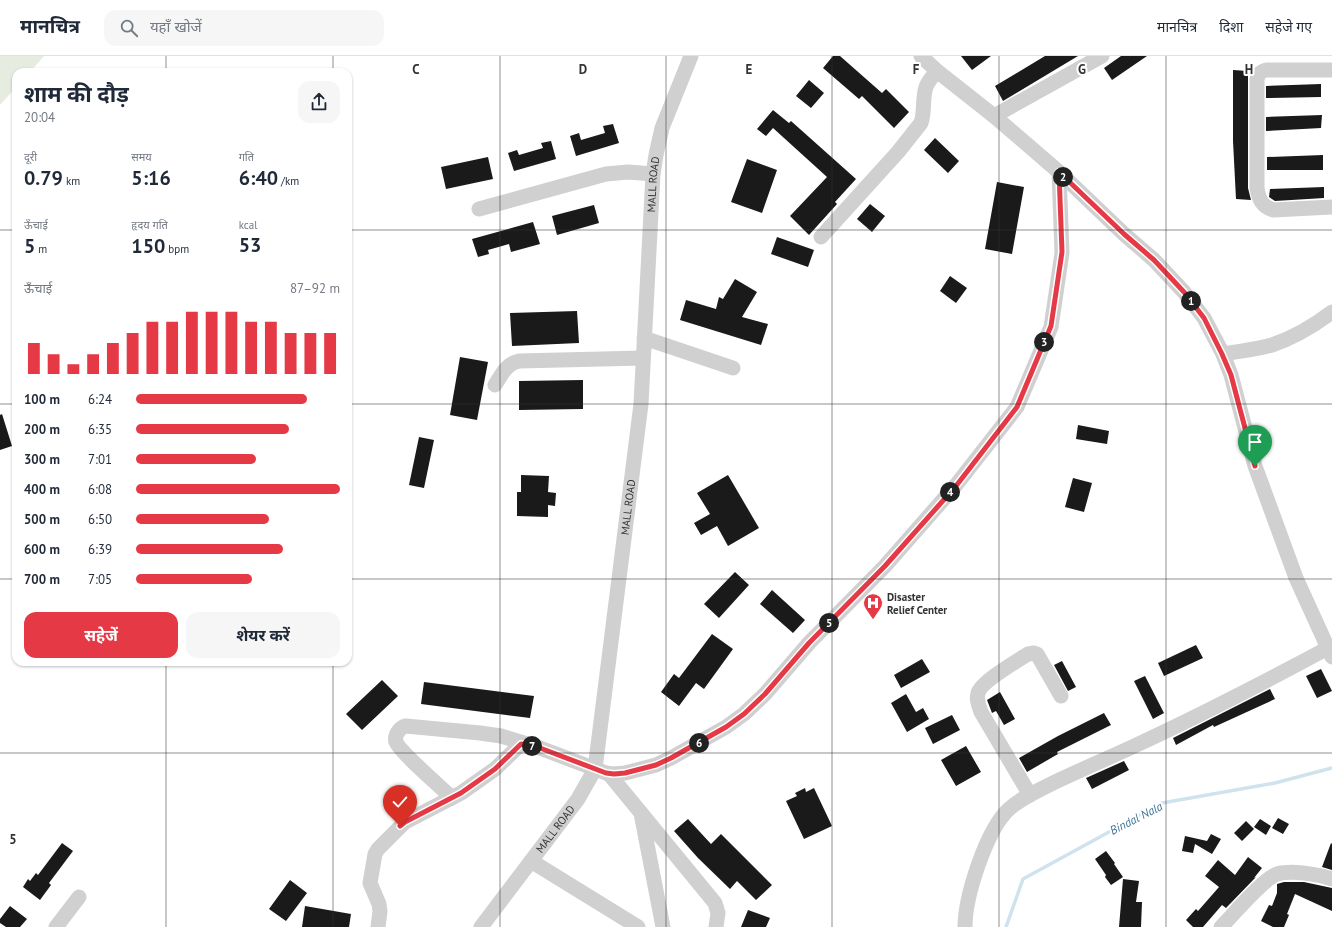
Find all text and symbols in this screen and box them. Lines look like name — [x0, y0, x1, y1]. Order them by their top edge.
search box — [104, 10, 384, 46]
text: मानचित्र — [20, 14, 80, 38]
icon: search — [118, 17, 140, 39]
text: यहाँ खोजें — [150, 17, 202, 36]
text: मानचित्र — [1157, 18, 1197, 36]
text: दिशा — [1219, 18, 1243, 36]
text: सहेजे गए — [1265, 18, 1312, 36]
text: C — [412, 61, 420, 78]
text: D — [579, 61, 587, 78]
text: E — [746, 61, 753, 78]
text: F — [913, 61, 920, 78]
text: G — [1078, 61, 1086, 78]
text: H — [1245, 61, 1253, 78]
text: शाम की दौड़ — [24, 80, 129, 108]
button: share — [298, 81, 340, 123]
text: 20:04 — [24, 109, 55, 126]
text: दूरी — [24, 150, 37, 164]
text: समय — [131, 150, 152, 164]
text: गति — [239, 150, 254, 164]
street label: MALL ROAD — [644, 155, 663, 213]
text: 0.79 — [24, 165, 63, 191]
text: 5:16 — [131, 165, 171, 191]
text: 6:40 — [239, 165, 278, 191]
pin: 2 — [1053, 167, 1073, 187]
text: 2 — [1060, 170, 1066, 184]
text: km — [63, 174, 80, 188]
text: /km — [278, 174, 299, 188]
text: ऊँचाई — [24, 218, 48, 232]
text: हृदय गति — [131, 218, 168, 232]
text: kcal — [239, 218, 257, 232]
text: 53 — [239, 232, 261, 258]
text: 5 — [24, 233, 35, 259]
text: 150 — [131, 233, 165, 259]
text: m — [35, 242, 47, 256]
text: bpm — [165, 242, 189, 256]
text: ऊँचाई — [24, 280, 52, 297]
text: 87–92 m — [290, 280, 340, 297]
pin: 1 — [1181, 291, 1201, 311]
text: 1 — [1188, 294, 1194, 308]
pin: 3 — [1034, 332, 1054, 352]
text: 3 — [1041, 335, 1047, 349]
text: 100 m — [24, 391, 60, 408]
text: 6:24 — [88, 391, 112, 408]
text: 200 m — [24, 421, 60, 438]
text: 6:35 — [88, 421, 112, 438]
pin — [1238, 425, 1272, 466]
icon: arrive — [1244, 431, 1266, 453]
text: 300 m — [24, 451, 60, 468]
text: 7:01 — [88, 451, 112, 468]
street label: MALL ROAD — [618, 479, 638, 536]
text: 400 m — [24, 481, 60, 498]
text: 6:08 — [88, 481, 112, 498]
pin: 4 — [940, 482, 960, 502]
text: 4 — [947, 485, 953, 499]
text: 500 m — [24, 511, 60, 528]
text: 6:50 — [88, 511, 112, 528]
text: 600 m — [24, 541, 60, 558]
text: 6:39 — [88, 541, 112, 558]
text: 700 m — [24, 571, 60, 588]
text: 7:05 — [88, 571, 112, 588]
place label: Disaster Relief Center — [887, 590, 947, 617]
hospital icon: Disaster Relief Center — [862, 592, 884, 620]
button: सहेजें — [24, 612, 178, 658]
button: शेयर करें — [186, 612, 340, 658]
pin: 5 — [819, 613, 839, 633]
text: 5 — [826, 616, 832, 630]
pin: 6 — [689, 733, 709, 753]
pin: 7 — [522, 736, 542, 756]
text: 6 — [696, 736, 702, 750]
text: 7 — [529, 739, 535, 753]
pin — [383, 785, 417, 826]
icon: check — [389, 791, 411, 813]
water label: Bindal Nala — [1107, 798, 1165, 838]
street label: MALL ROAD — [533, 802, 578, 855]
text: 5 — [9, 831, 17, 848]

